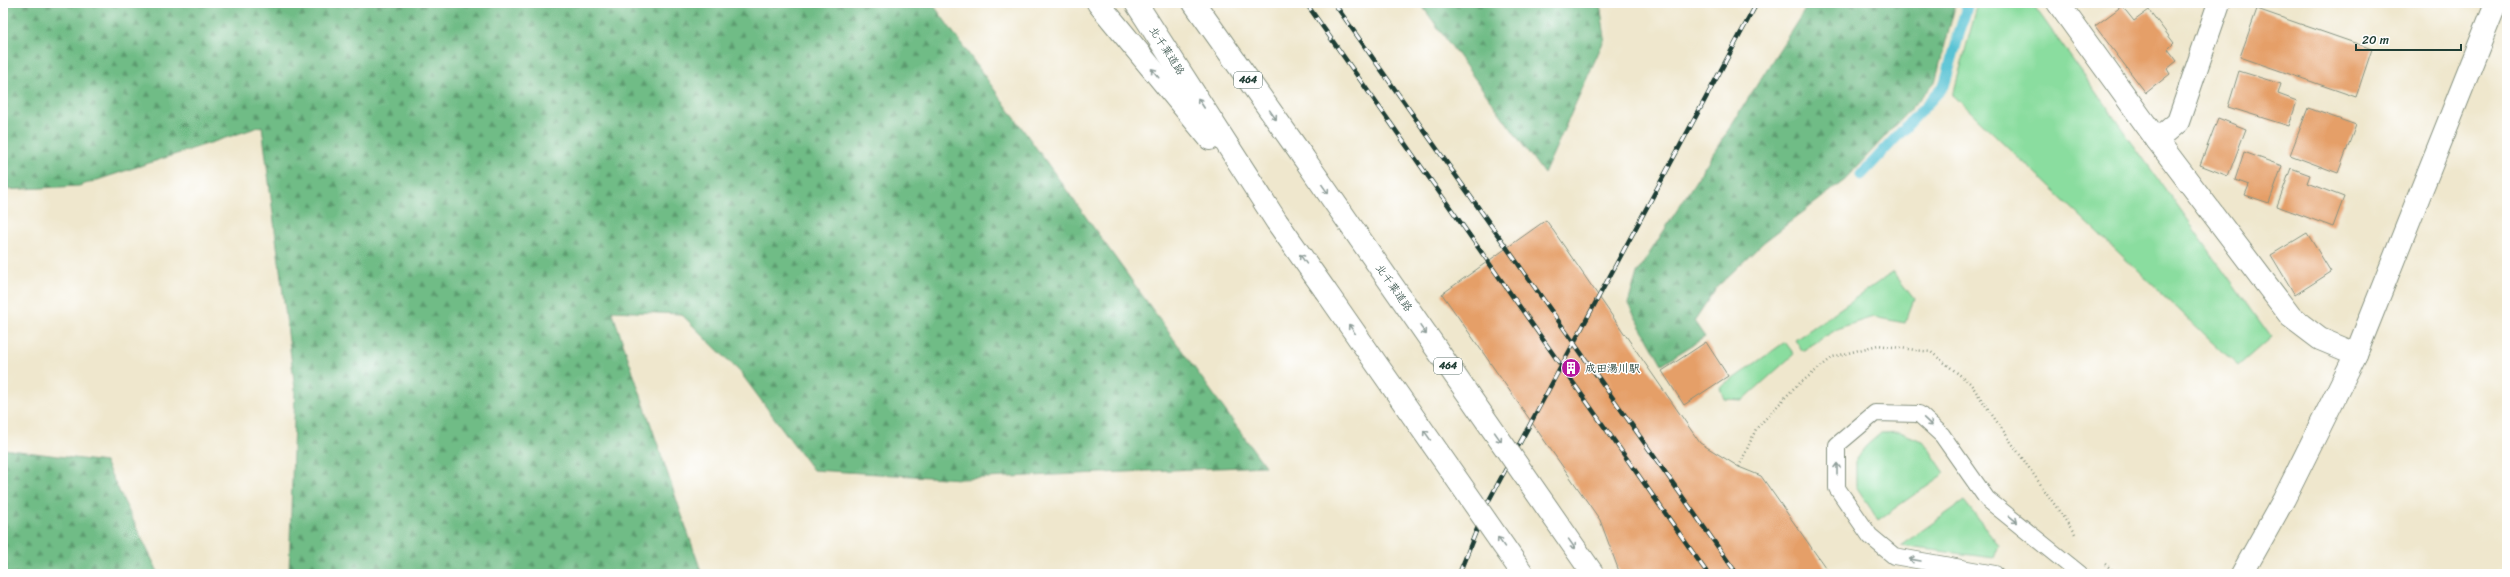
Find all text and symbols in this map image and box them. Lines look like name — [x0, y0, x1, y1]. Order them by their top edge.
street label: 北千葉道路 — [1144, 23, 1190, 79]
scale bar — [2356, 26, 2461, 52]
text: 20 m — [2362, 29, 2389, 51]
one-way arrow — [1151, 67, 1160, 78]
road number: 464 — [1234, 72, 1262, 88]
one-way arrow — [1196, 97, 1204, 109]
one-way arrow — [1269, 109, 1277, 120]
one-way arrow — [1321, 183, 1329, 194]
one-way arrow — [1299, 253, 1307, 264]
street label: 北千葉道路 — [1370, 260, 1418, 316]
one-way arrow — [1348, 324, 1356, 335]
one-way arrow — [1419, 325, 1427, 336]
building icon: 成田湯川駅 — [1560, 357, 1582, 379]
road number: 464 — [1434, 358, 1462, 374]
place label: 成田湯川駅 — [1585, 359, 1641, 378]
one-way arrow — [1923, 417, 1933, 427]
one-way arrow — [1423, 430, 1431, 441]
one-way arrow — [1494, 431, 1502, 442]
one-way arrow — [1833, 463, 1841, 476]
one-way arrow — [2007, 515, 2018, 524]
one-way arrow — [1497, 537, 1505, 548]
one-way arrow — [1568, 538, 1576, 549]
one-way arrow — [1909, 555, 1922, 563]

